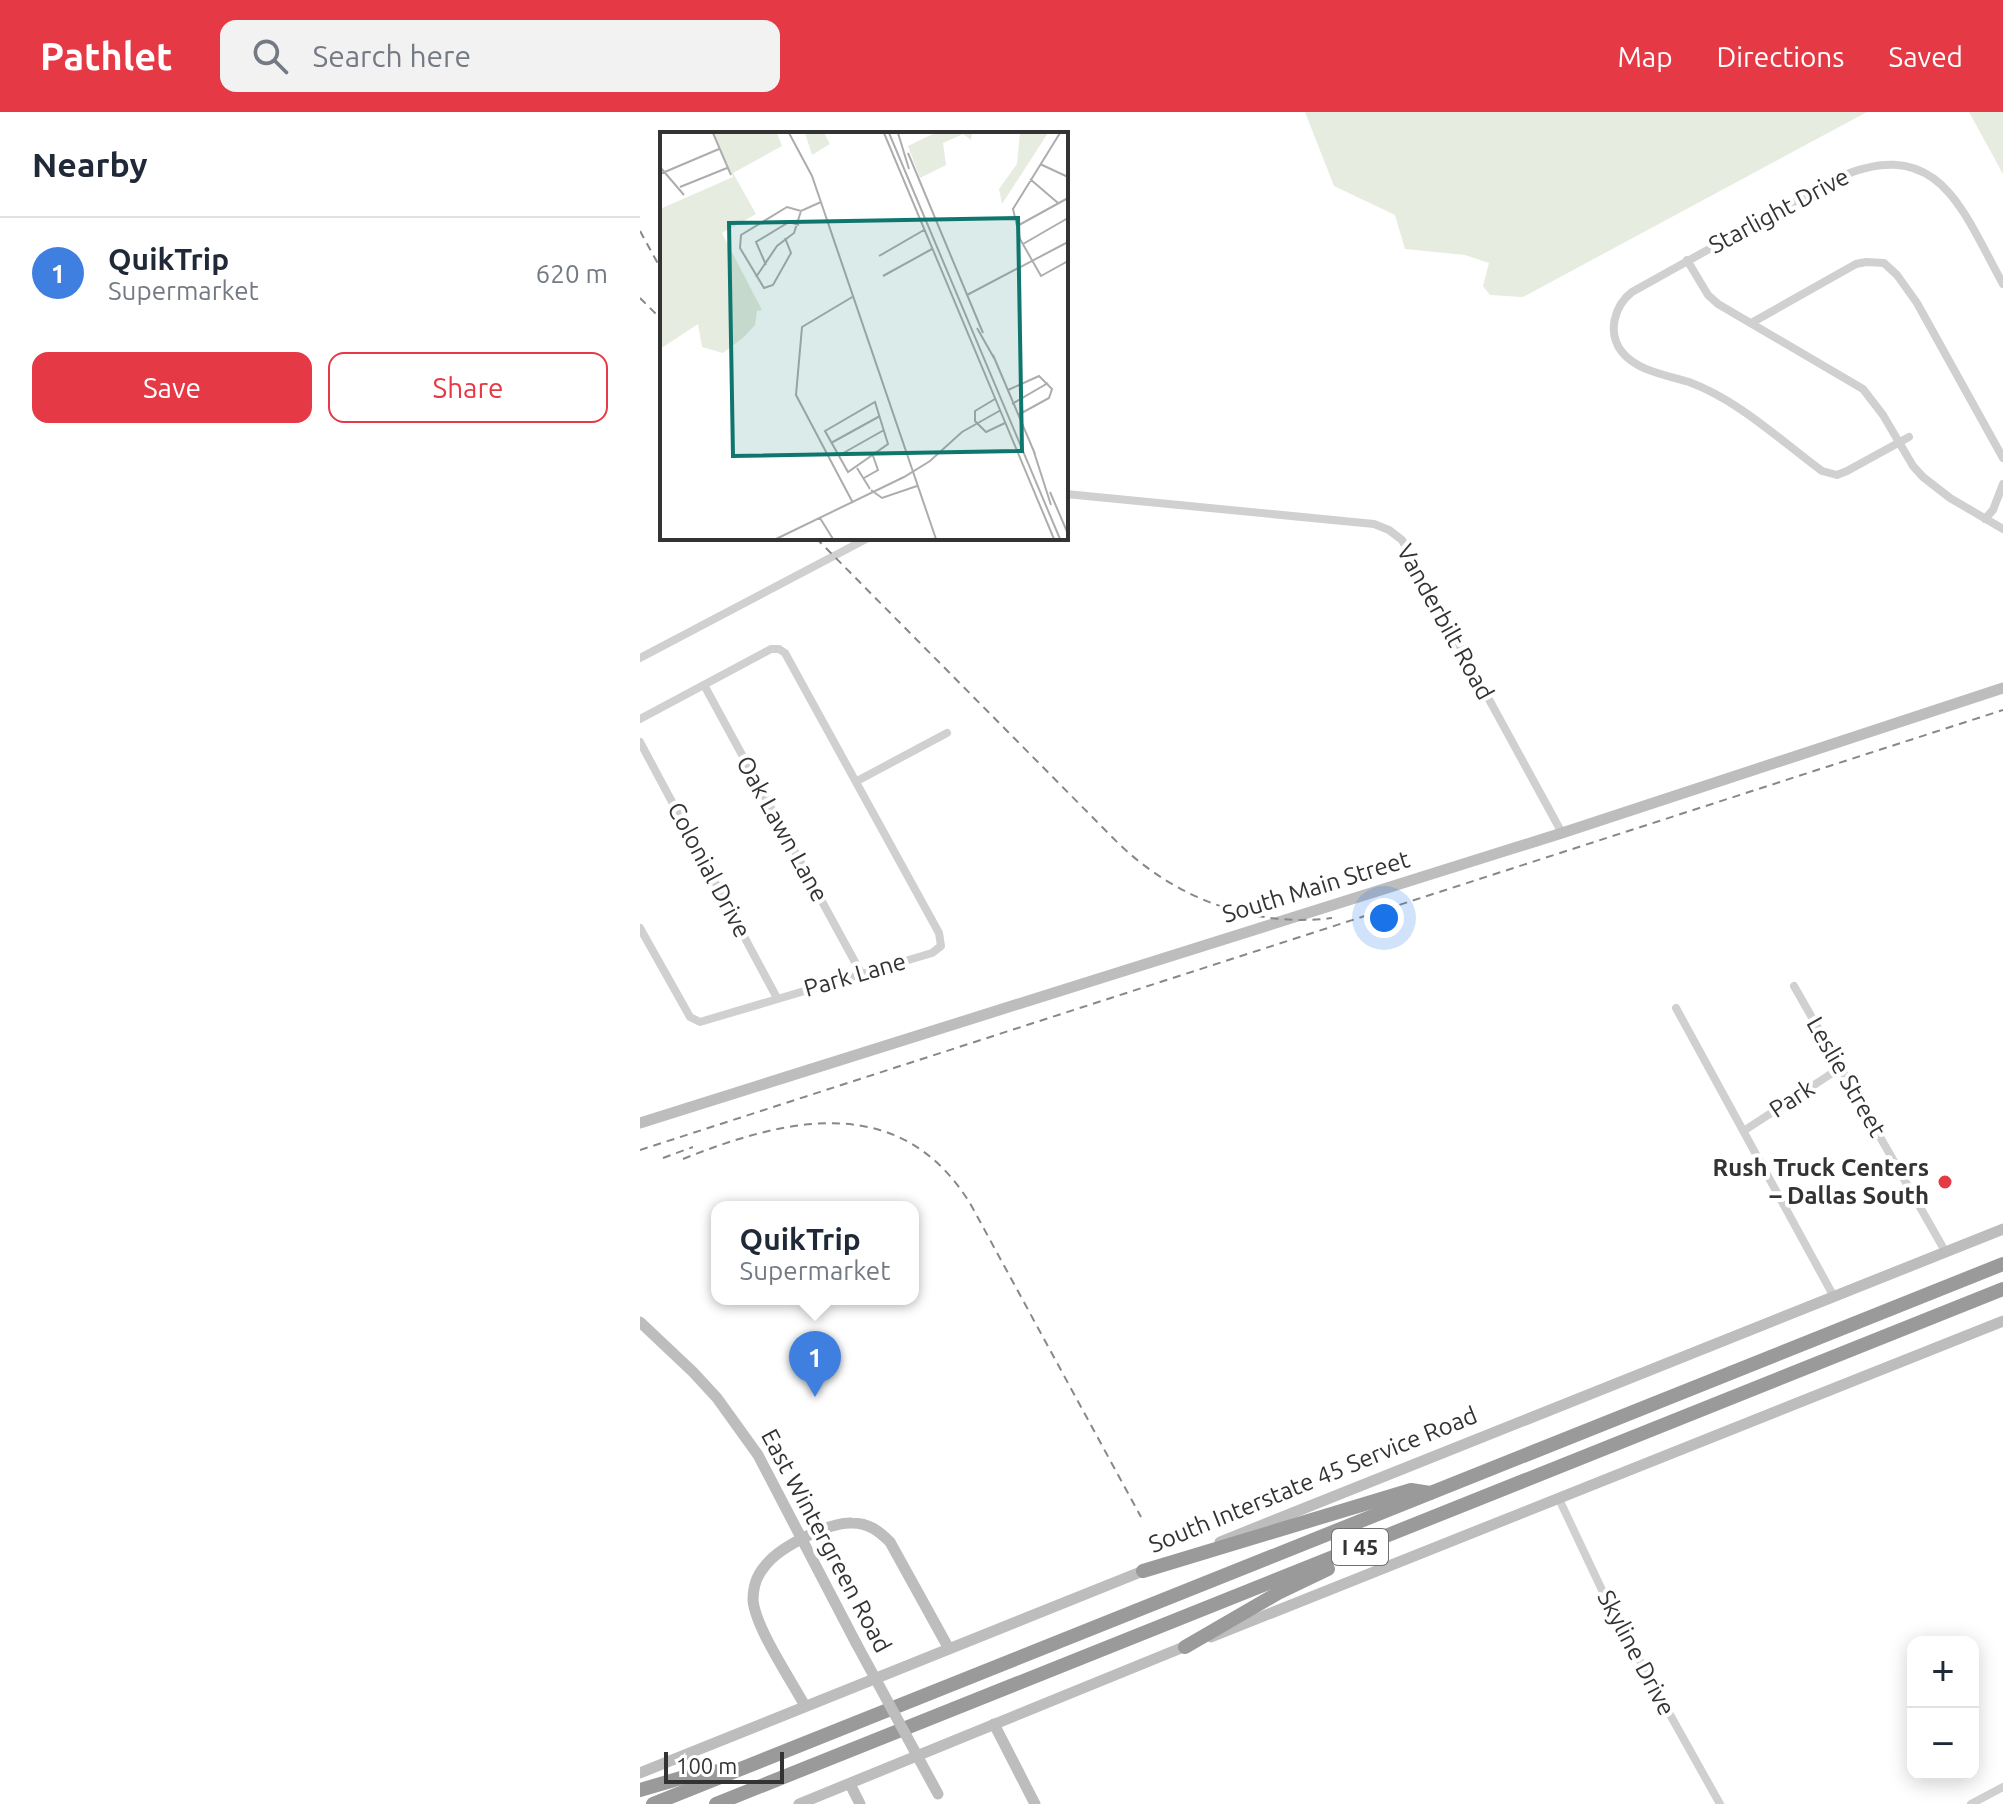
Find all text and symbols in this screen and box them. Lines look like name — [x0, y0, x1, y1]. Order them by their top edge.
search box — [220, 20, 780, 92]
icon: search — [248, 34, 292, 78]
text: Pathlet — [40, 35, 172, 77]
text: Search here — [312, 39, 471, 73]
text: Map — [1617, 41, 1673, 72]
text: Directions — [1717, 41, 1844, 72]
text: Saved — [1888, 41, 1963, 72]
inset map — [660, 132, 1068, 540]
text: Nearby — [32, 145, 147, 183]
street label: Starlight Drive — [1704, 162, 1853, 259]
text: QuikTrip — [108, 242, 229, 276]
text: 1 — [51, 259, 65, 288]
text: 620 m — [536, 259, 608, 288]
text: Supermarket — [108, 276, 259, 305]
button: Save — [32, 352, 312, 423]
button: Share — [328, 352, 608, 423]
street label: Vanderbilt Road — [1392, 539, 1499, 704]
street label: Oak Lawn Lane — [731, 751, 834, 906]
street label: Colonial Drive — [662, 797, 756, 942]
street label: South Main Street — [1219, 845, 1413, 928]
your location — [1364, 898, 1404, 938]
street label: Park Lane — [801, 947, 909, 1002]
street label: Leslie Street — [1801, 1012, 1892, 1142]
street label: Park — [1764, 1074, 1819, 1123]
place label: Rush Truck Centers – Dallas South — [1713, 1154, 1929, 1209]
marker: Rush Truck Centers – Dallas South — [1936, 1173, 1954, 1191]
popup — [711, 1201, 919, 1305]
text: QuikTrip — [740, 1222, 861, 1256]
text: Supermarket — [740, 1256, 890, 1285]
pin: 1 — [789, 1331, 841, 1397]
street label: South Interstate 45 Service Road — [1145, 1401, 1481, 1558]
street label: East Wintergreen Road — [756, 1425, 897, 1657]
road number: I 45 — [1332, 1529, 1388, 1565]
street label: Skyline Drive — [1592, 1586, 1681, 1720]
map controls — [1907, 1636, 1979, 1780]
button: + — [1907, 1636, 1979, 1708]
button: − — [1907, 1708, 1979, 1780]
scale bar — [664, 1748, 784, 1784]
text: 100 m — [676, 1753, 737, 1778]

